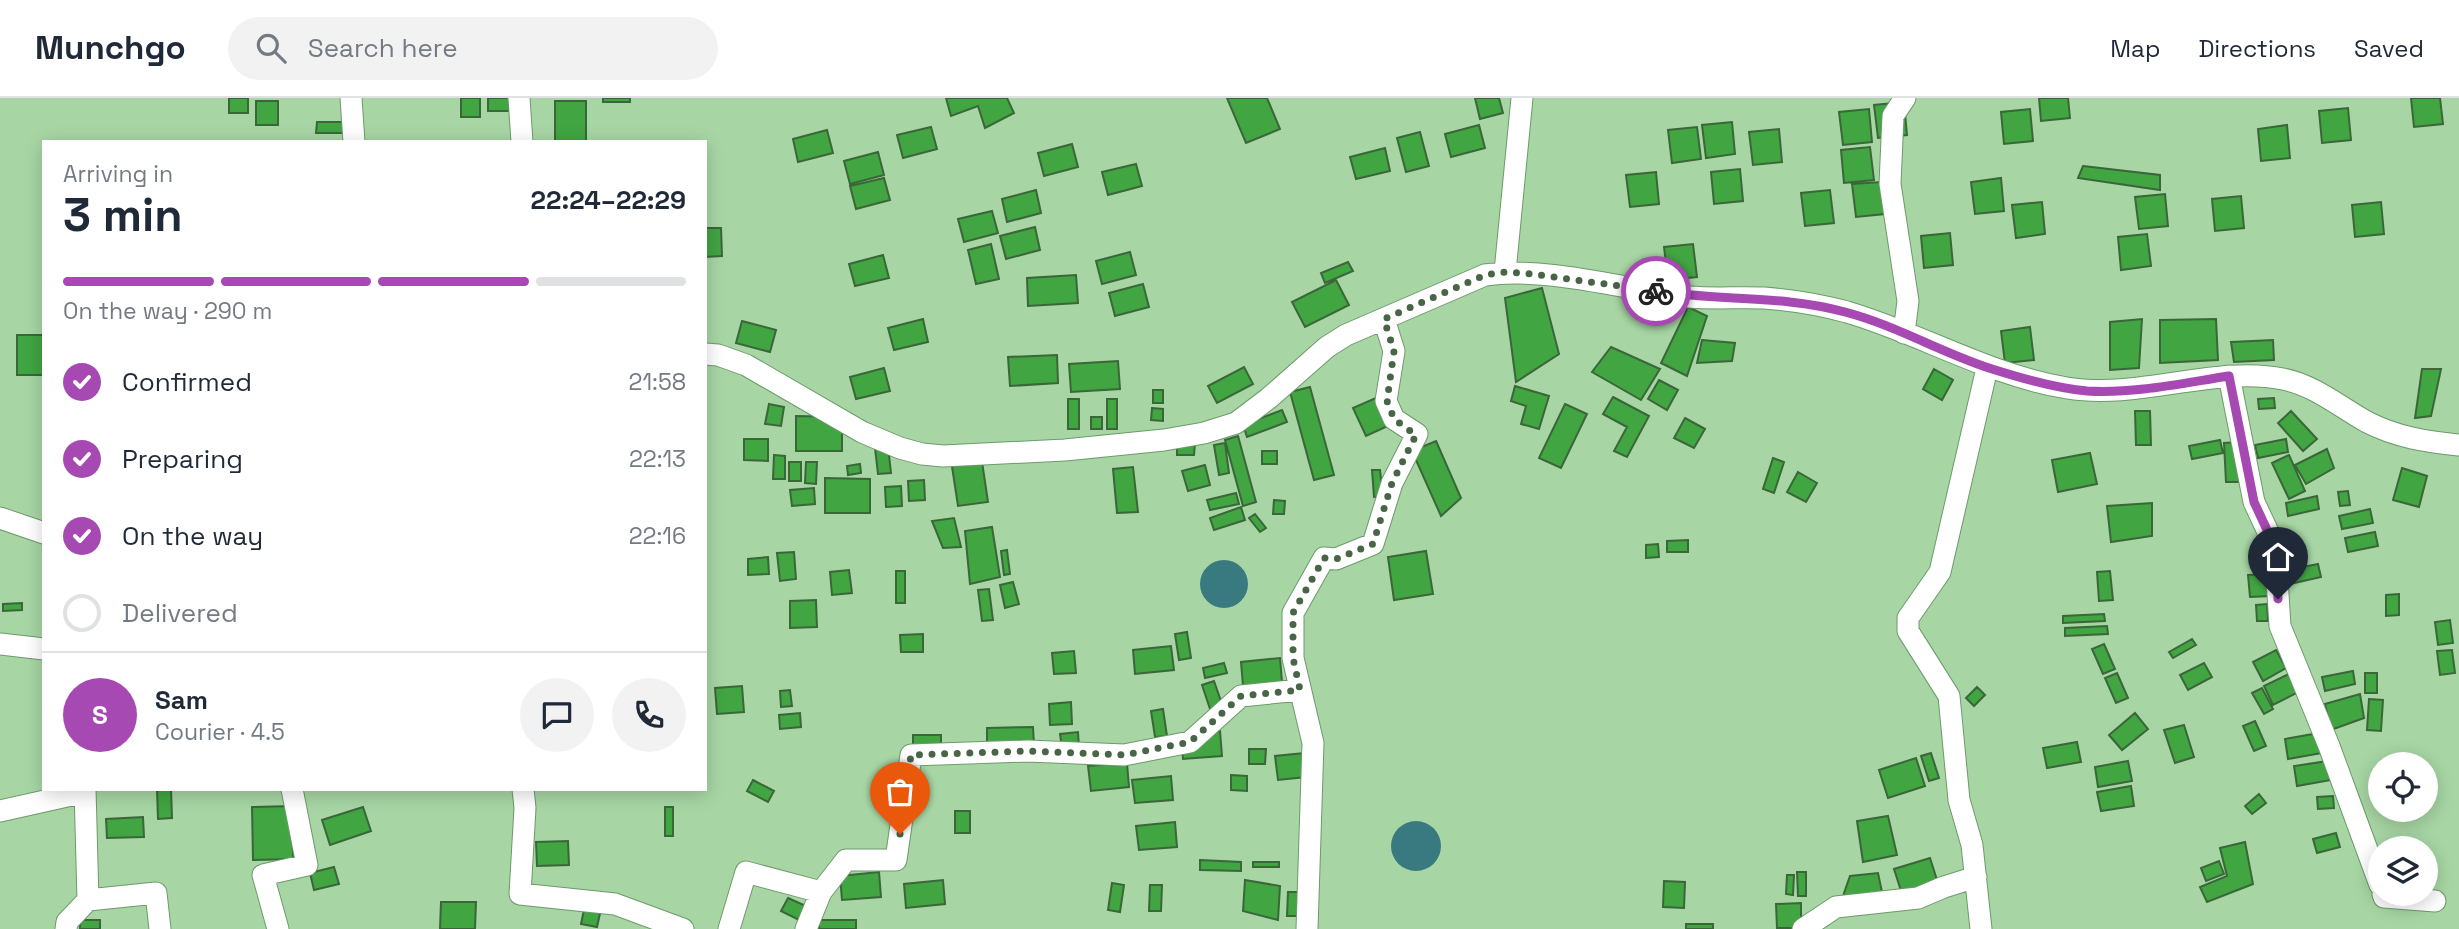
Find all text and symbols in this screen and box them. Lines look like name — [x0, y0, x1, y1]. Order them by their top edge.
search box — [228, 17, 718, 80]
text: Munchgo — [35, 27, 186, 69]
icon: search — [252, 29, 290, 67]
text: Search here — [308, 31, 458, 65]
text: Map — [2110, 33, 2160, 64]
text: Directions — [2198, 33, 2316, 64]
text: Saved — [2354, 33, 2424, 64]
text: Arriving in — [63, 159, 173, 189]
text: 22:24–22:29 — [531, 183, 686, 217]
text: 3 min — [63, 186, 183, 244]
courier — [1621, 256, 1691, 326]
icon: bike — [1637, 272, 1675, 310]
text: On the way · 290 m — [63, 296, 272, 326]
icon: check — [63, 363, 101, 401]
text: Confirmed — [122, 365, 252, 399]
text: 21:58 — [629, 367, 686, 397]
icon: check — [63, 440, 101, 478]
text: Preparing — [122, 442, 243, 476]
text: 22:13 — [629, 444, 686, 474]
icon: check — [63, 517, 101, 555]
text: On the way — [122, 519, 263, 553]
text: 22:16 — [629, 521, 686, 551]
pin — [2248, 527, 2308, 599]
icon: home — [2259, 538, 2297, 576]
text: Delivered — [122, 596, 238, 630]
button: chat — [520, 678, 594, 752]
button: phone — [612, 678, 686, 752]
text: Sam — [155, 683, 208, 717]
text: S — [92, 698, 108, 732]
text: Courier · 4.5 — [155, 717, 285, 747]
map controls — [2368, 752, 2438, 906]
button: locate — [2368, 752, 2438, 822]
pin — [870, 762, 930, 834]
icon: bag — [881, 773, 919, 811]
button: layers — [2368, 836, 2438, 906]

